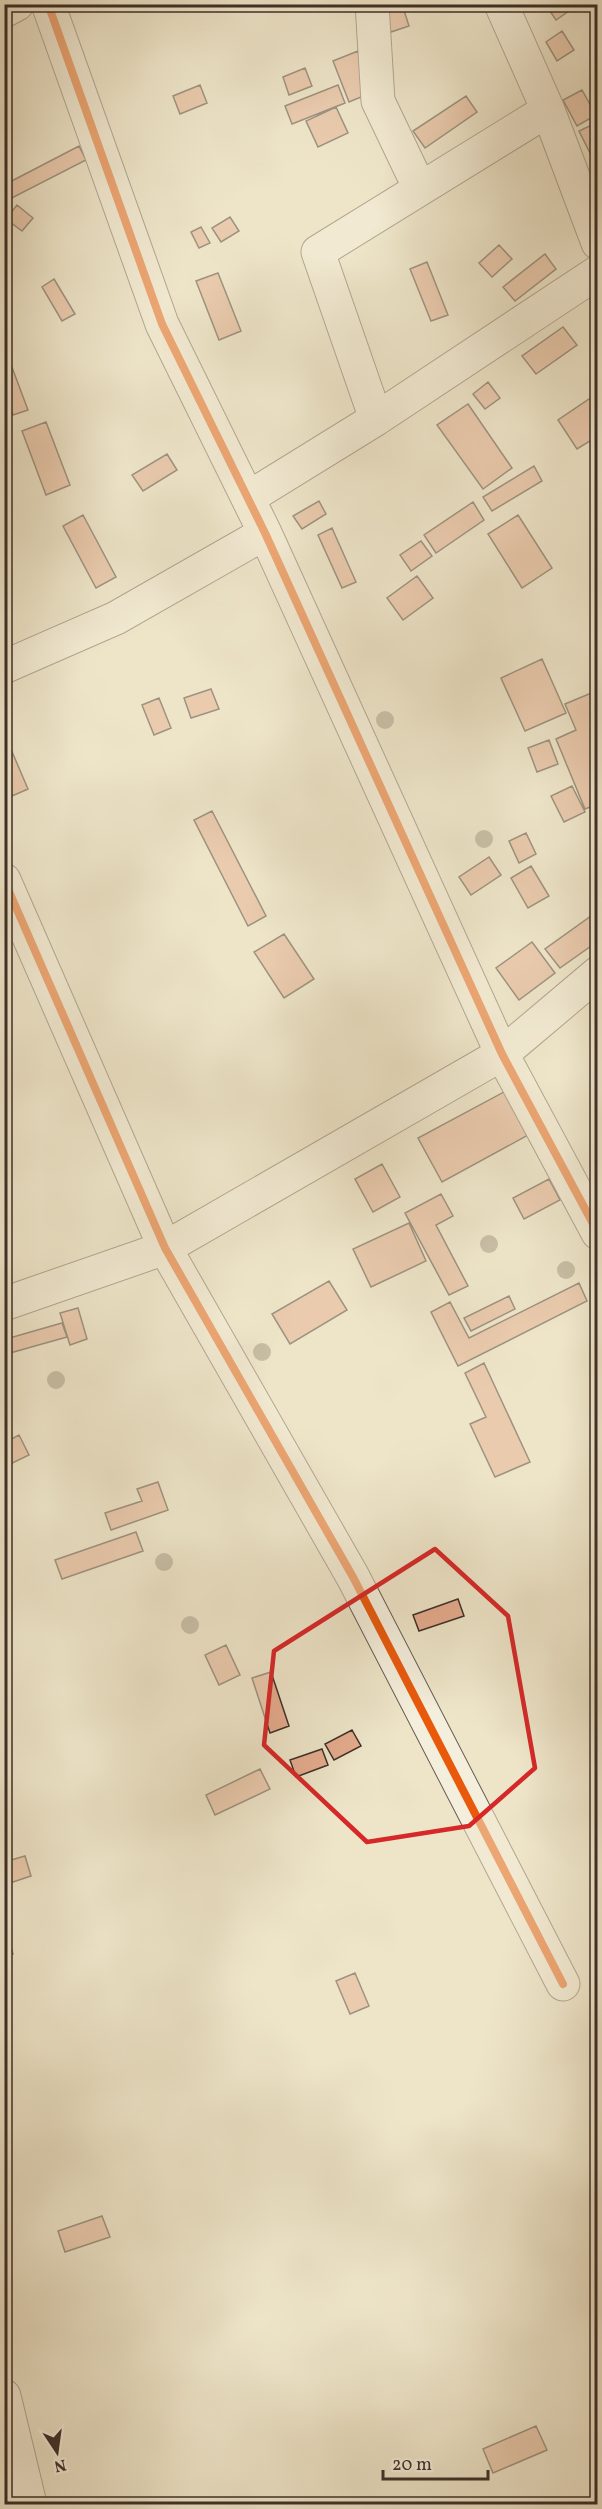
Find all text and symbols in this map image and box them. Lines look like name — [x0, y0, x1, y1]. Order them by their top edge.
north arrow — [27, 2422, 87, 2482]
scale bar — [383, 2443, 488, 2481]
text: N — [51, 2453, 68, 2477]
text: 20 m — [392, 2453, 432, 2478]

